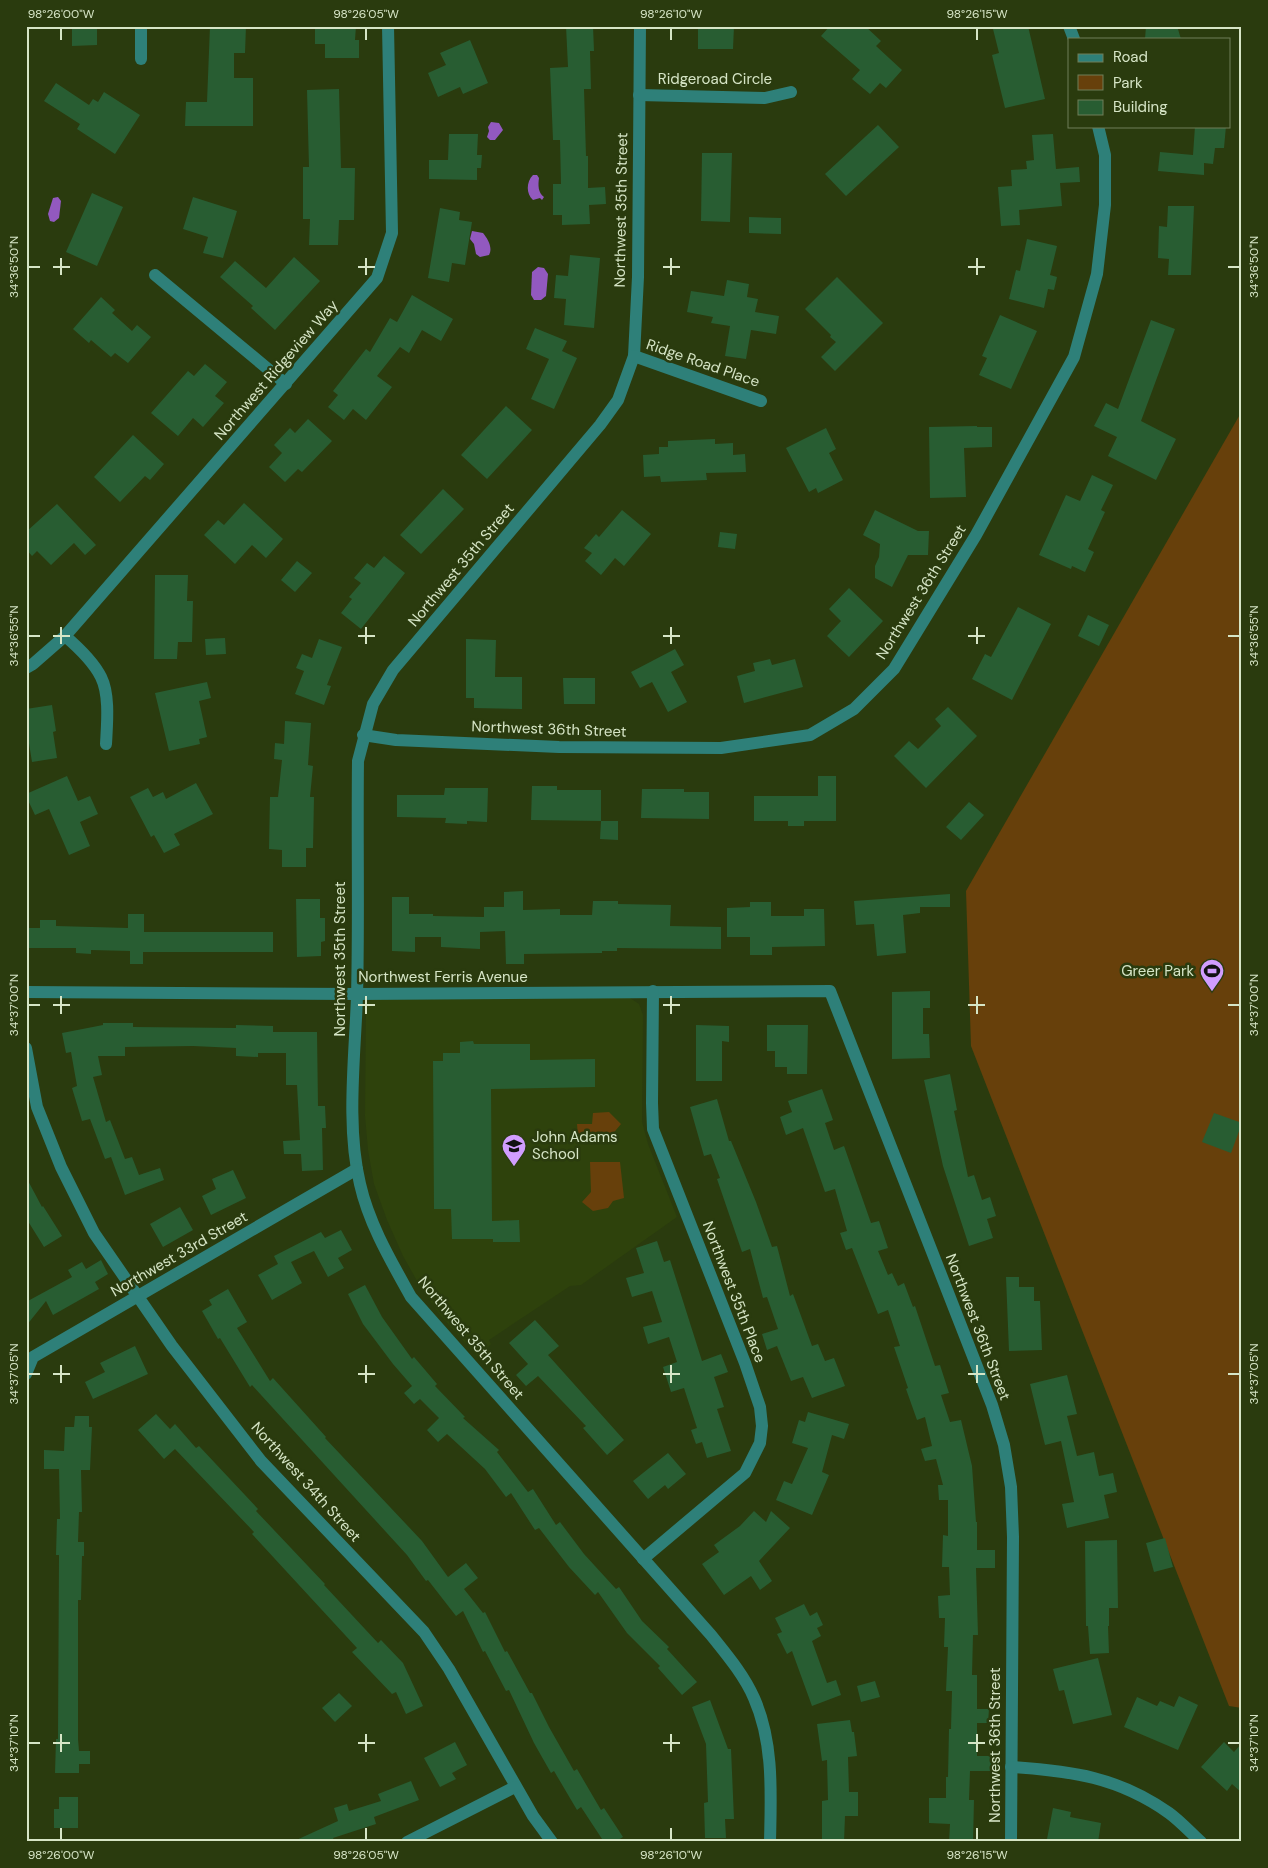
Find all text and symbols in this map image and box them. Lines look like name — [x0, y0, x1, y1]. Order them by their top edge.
text: 98°26'00"W — [28, 6, 95, 22]
text: 98°26'05"W — [333, 6, 399, 22]
text: 98°26'10"W — [640, 6, 702, 22]
text: 98°26'15"W — [946, 6, 1008, 22]
legend — [1068, 38, 1230, 128]
text: Road — [1113, 47, 1148, 67]
street label: Ridgeroad Circle — [658, 69, 772, 89]
text: Park — [1113, 73, 1143, 93]
text: Building — [1113, 97, 1168, 117]
street label: Northwest 35th Street — [610, 132, 632, 288]
text: 34°36'50"N — [6, 236, 22, 298]
text: 34°36'50"N — [1246, 236, 1262, 298]
street label: Northwest Ridgeview Way — [210, 295, 343, 444]
street label: Ridge Road Place — [644, 334, 762, 392]
street label: Northwest 35th Street — [403, 499, 519, 631]
street label: Northwest 36th Street — [871, 521, 971, 663]
text: 34°36'55"N — [6, 606, 22, 666]
text: 34°36'55"N — [1246, 606, 1262, 666]
street label: Northwest 36th Street — [471, 716, 627, 742]
street label: Northwest 35th Street — [330, 881, 350, 1037]
sports icon: Greer Park — [1199, 958, 1225, 992]
place label: Greer Park — [1121, 961, 1194, 981]
street label: Northwest Ferris Avenue — [358, 967, 528, 987]
text: 34°37'00"N — [6, 974, 22, 1036]
text: 34°37'00"N — [1246, 974, 1262, 1036]
place label: John Adams School — [532, 1127, 618, 1164]
school or university icon: John Adams School — [501, 1133, 527, 1167]
street label: Northwest 33rd Street — [107, 1207, 251, 1301]
street label: Northwest 35th Place — [698, 1218, 770, 1366]
street label: Northwest 36th Street — [941, 1251, 1015, 1403]
street label: Northwest 35th Street — [413, 1272, 529, 1404]
text: 34°37'05"N — [6, 1343, 22, 1405]
text: 34°37'05"N — [1246, 1343, 1262, 1405]
street label: Northwest 34th Street — [247, 1418, 365, 1546]
street label: Northwest 36th Street — [985, 1667, 1005, 1823]
text: 34°37'10"N — [6, 1714, 22, 1772]
text: 34°37'10"N — [1246, 1714, 1262, 1772]
text: 98°26'00"W — [28, 1847, 95, 1863]
text: 98°26'05"W — [333, 1847, 399, 1863]
text: 98°26'10"W — [640, 1847, 702, 1863]
text: 98°26'15"W — [946, 1847, 1008, 1863]

